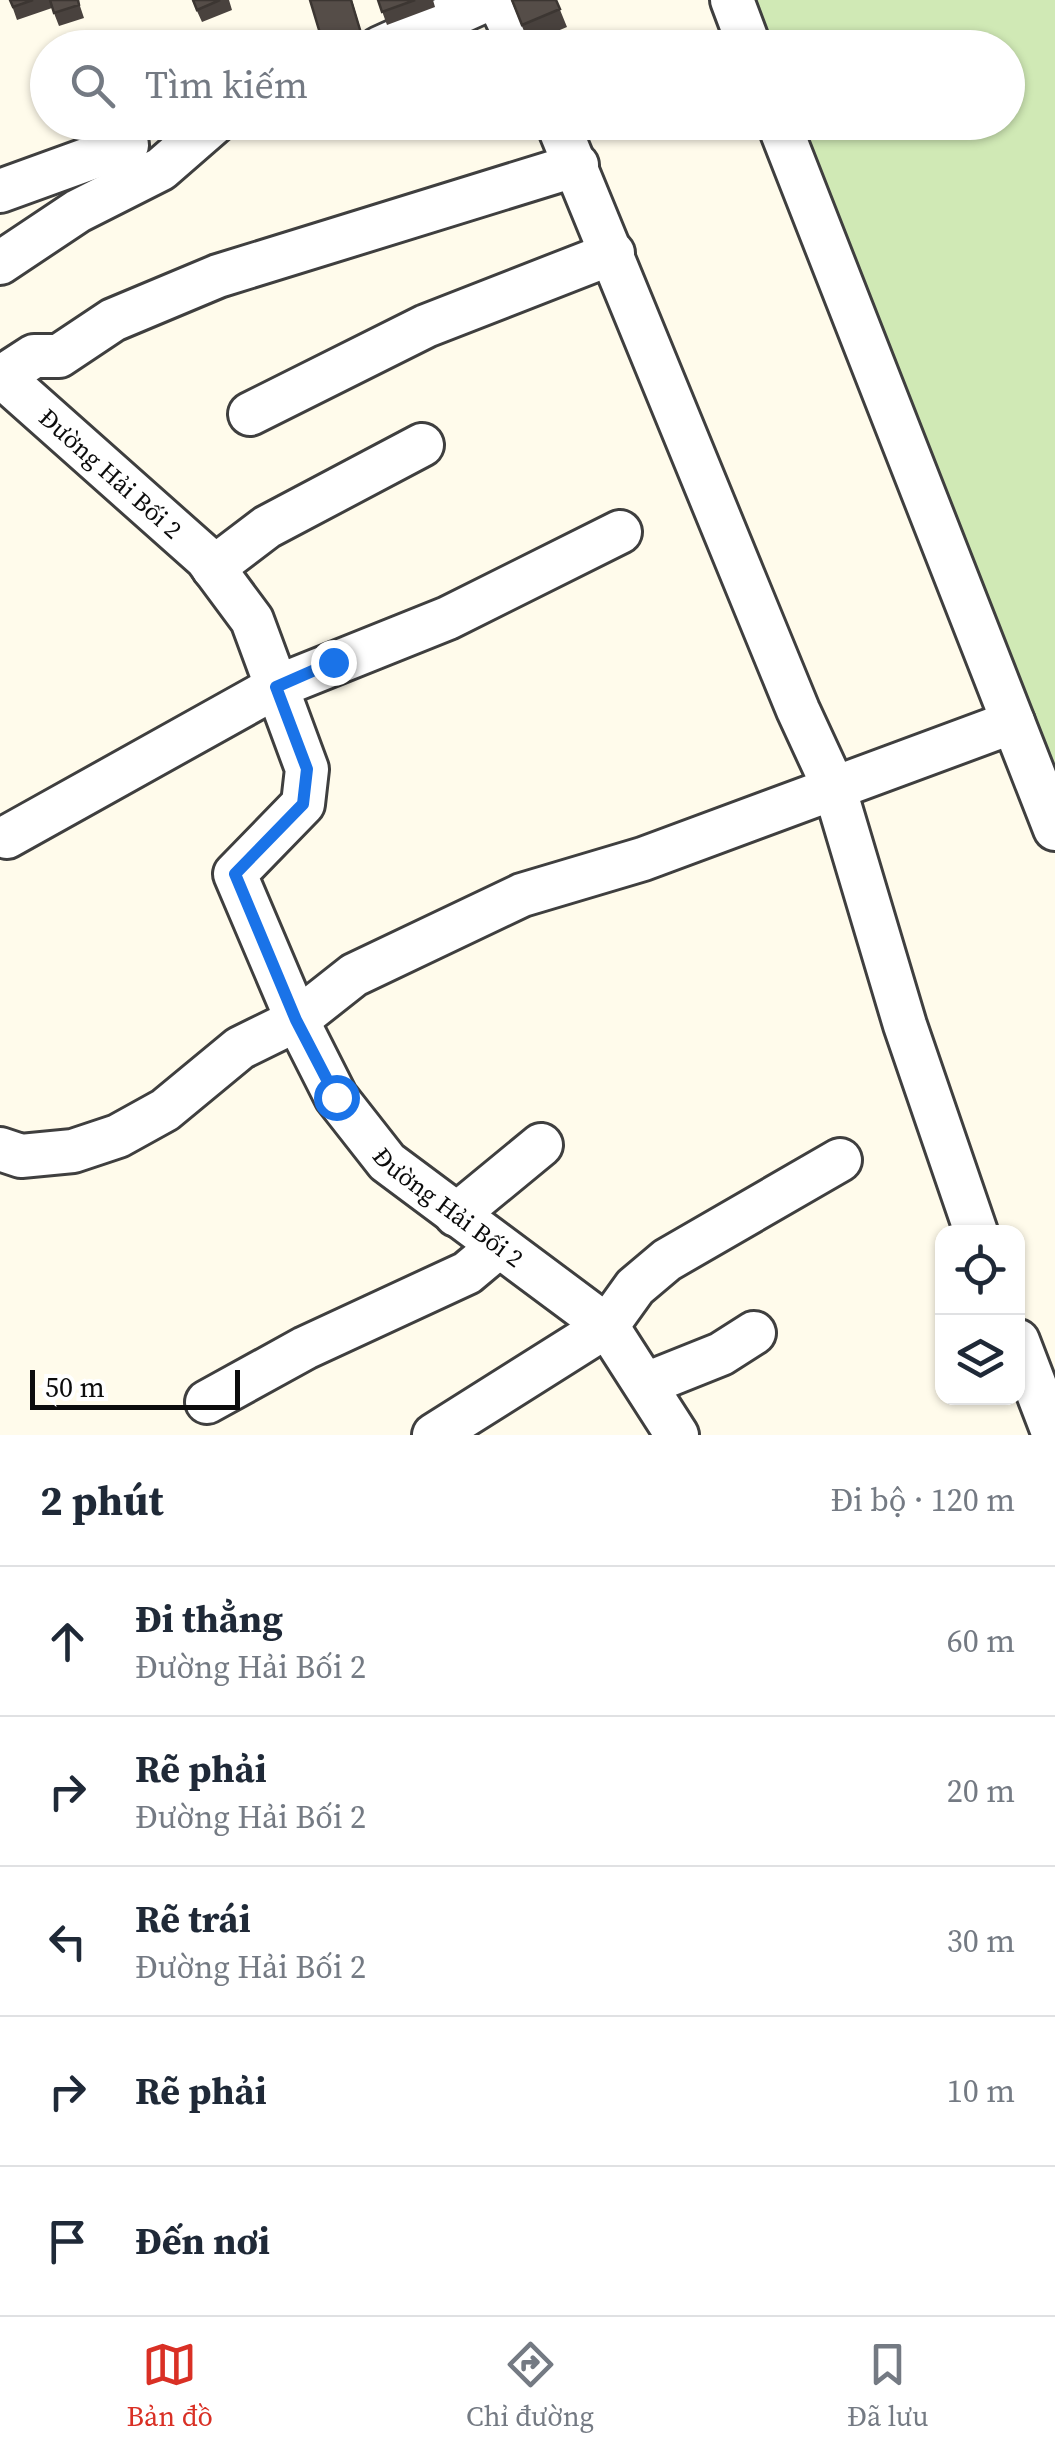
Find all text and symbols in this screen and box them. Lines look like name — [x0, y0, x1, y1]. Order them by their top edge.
search box — [30, 30, 1025, 140]
icon: search — [65, 58, 120, 113]
text: Tìm kiếm — [145, 59, 308, 111]
street label: Đường Hải Bối 2 — [32, 401, 189, 546]
route end — [311, 640, 357, 686]
route start — [314, 1075, 360, 1121]
street label: Đường Hải Bối 2 — [365, 1140, 530, 1275]
map controls — [935, 1225, 1025, 1405]
button: locate — [935, 1225, 1025, 1315]
button: layers — [935, 1315, 1025, 1405]
scale bar — [30, 1365, 240, 1410]
text: 50 m — [45, 1368, 105, 1406]
text: 2 phút — [40, 1471, 164, 1529]
text: Đi bộ · 120 m — [830, 1478, 1015, 1522]
text: Đi thẳng — [135, 1593, 283, 1645]
icon: ahead — [40, 1614, 95, 1669]
text: 60 m — [947, 1619, 1015, 1663]
text: Đường Hải Bối 2 — [135, 1645, 366, 1689]
text: Rẽ phải — [135, 1743, 267, 1795]
icon: right — [40, 1764, 95, 1819]
text: 20 m — [947, 1769, 1015, 1813]
text: Đường Hải Bối 2 — [135, 1795, 366, 1839]
text: Rẽ trái — [135, 1893, 251, 1945]
icon: left — [40, 1914, 95, 1969]
text: 30 m — [947, 1919, 1015, 1963]
text: Đường Hải Bối 2 — [135, 1945, 366, 1989]
icon: right — [40, 2064, 95, 2119]
text: Rẽ phải — [135, 2065, 267, 2117]
text: 10 m — [947, 2069, 1015, 2113]
icon: arrive — [40, 2214, 95, 2269]
text: Đến nơi — [135, 2215, 270, 2267]
tab: Bản đồ — [127, 2337, 213, 2435]
tab: Chỉ đường — [466, 2337, 594, 2435]
tab: Đã lưu — [847, 2337, 928, 2435]

